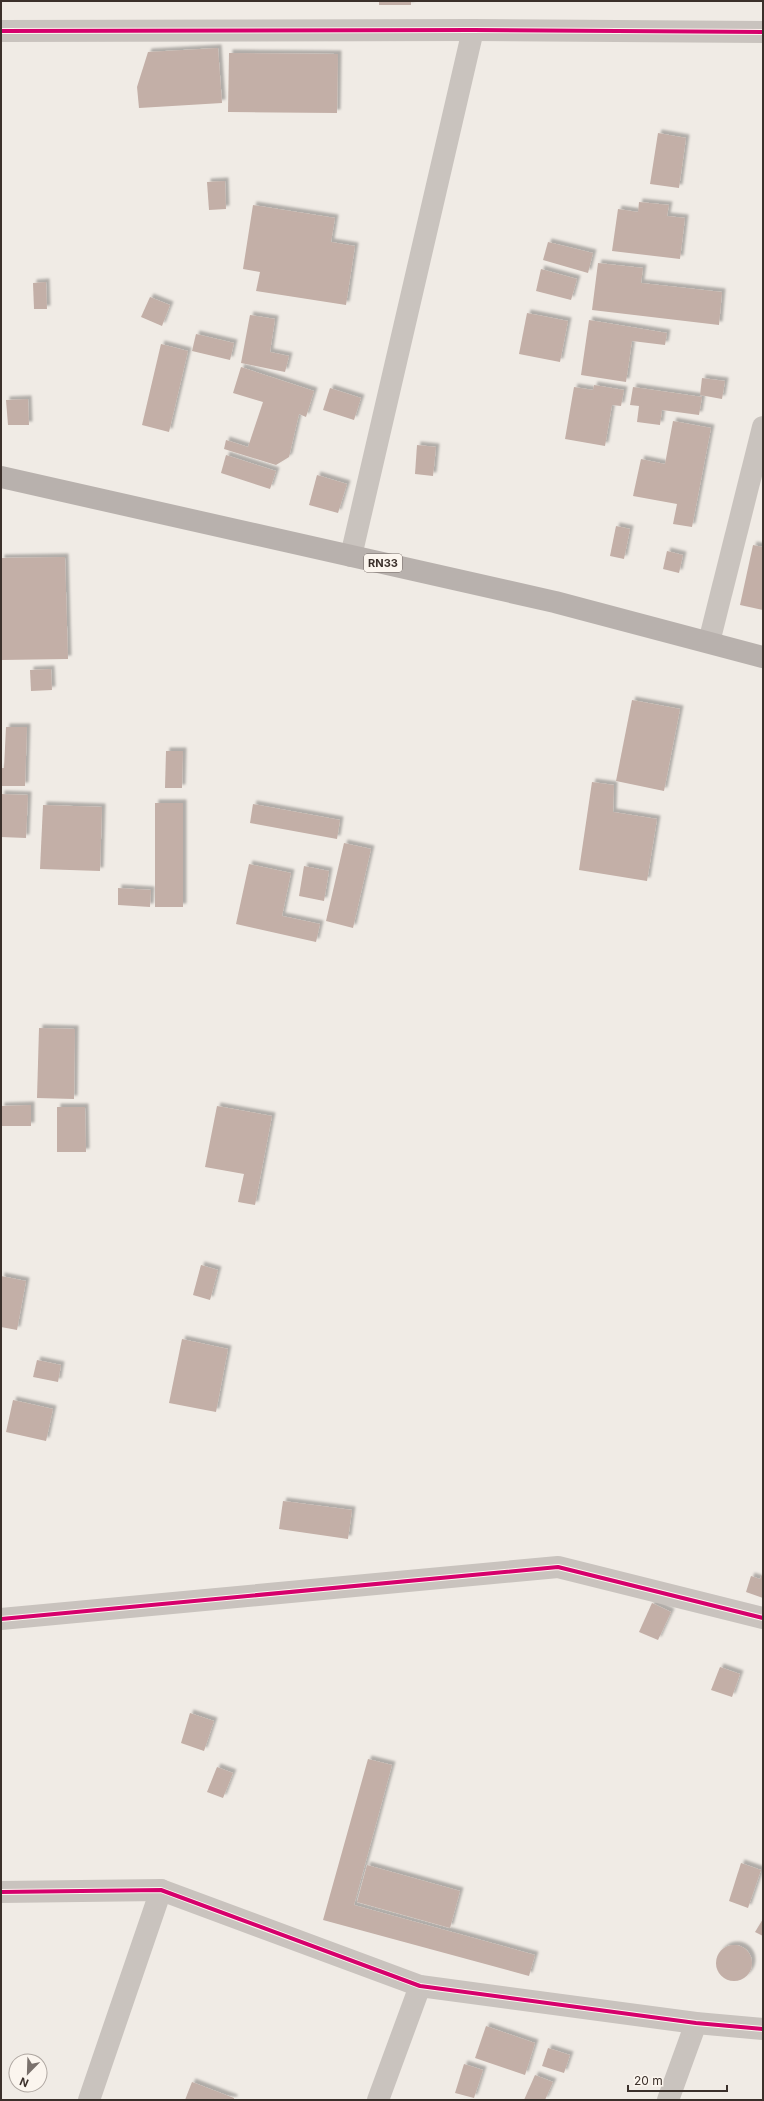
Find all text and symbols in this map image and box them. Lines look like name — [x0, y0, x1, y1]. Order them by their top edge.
road number: RN33 — [364, 554, 402, 572]
north arrow — [8, 2053, 48, 2093]
scale bar — [628, 2067, 727, 2093]
text: 20 m — [634, 2073, 663, 2088]
text: N — [17, 2074, 31, 2090]

